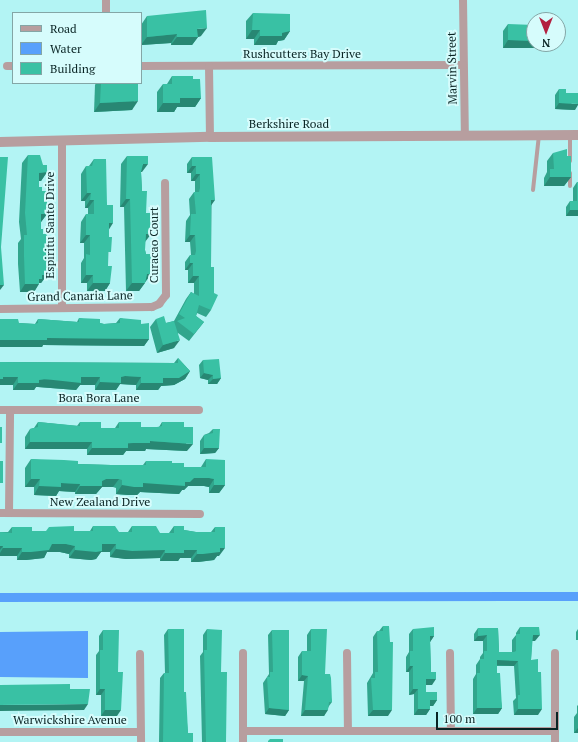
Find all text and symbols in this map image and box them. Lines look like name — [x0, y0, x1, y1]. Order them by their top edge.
legend — [12, 12, 142, 84]
north arrow — [526, 12, 566, 52]
text: Road — [50, 21, 77, 36]
street label: Marvin Street — [444, 31, 460, 105]
text: N — [542, 36, 550, 50]
text: Water — [50, 41, 82, 56]
street label: Rushcutters Bay Drive — [243, 47, 361, 61]
text: Building — [50, 61, 95, 76]
street label: Berkshire Road — [249, 117, 329, 131]
street label: Espiritu Santo Drive — [43, 171, 57, 279]
street label: Curacao Court — [147, 207, 161, 283]
street label: Grand Canaria Lane — [27, 288, 133, 304]
street label: Bora Bora Lane — [58, 391, 140, 405]
street label: New Zealand Drive — [50, 495, 150, 509]
scale bar — [438, 704, 560, 730]
text: 100 m — [443, 711, 475, 726]
street label: Warwickshire Avenue — [13, 713, 127, 727]

